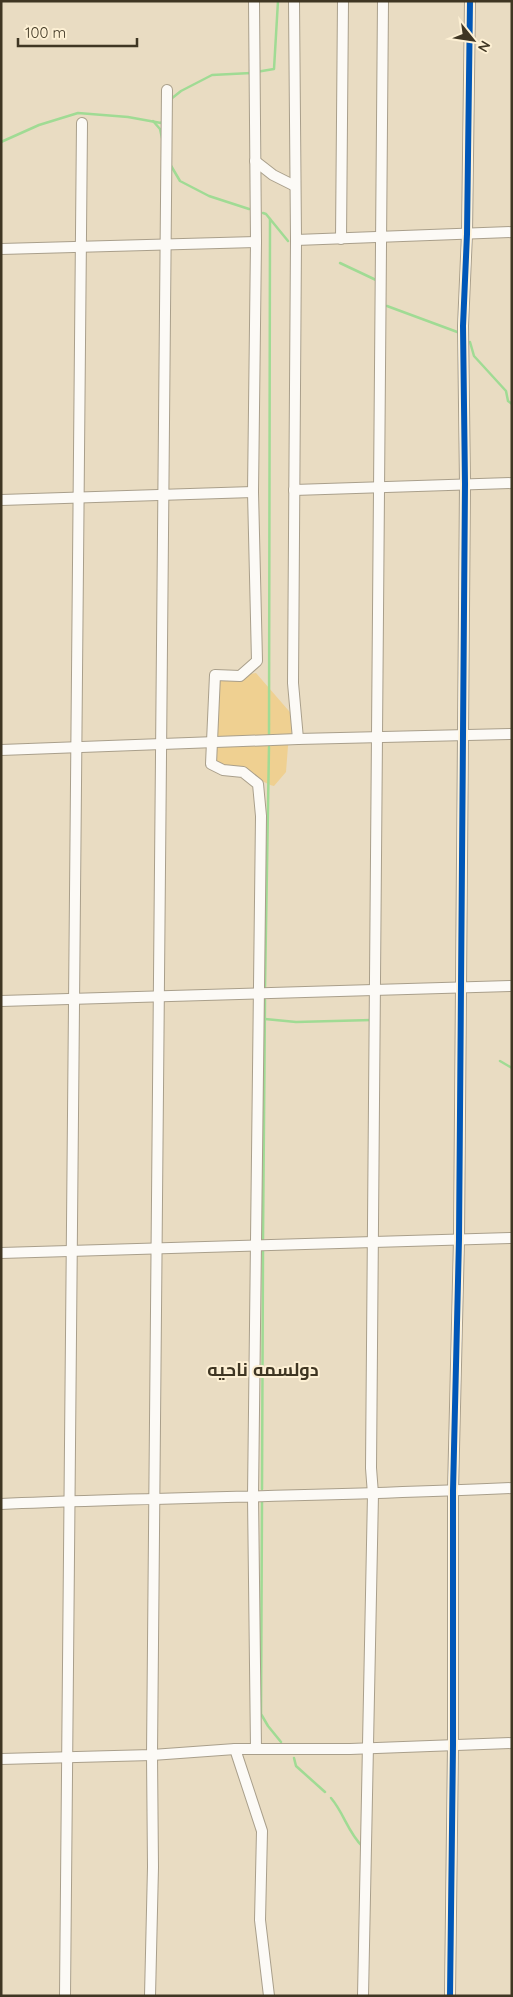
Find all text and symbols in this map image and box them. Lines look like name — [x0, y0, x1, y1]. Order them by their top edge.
scale bar — [18, 15, 136, 47]
north arrow — [448, 15, 498, 65]
text: 100 m — [25, 23, 66, 42]
text: N — [474, 38, 495, 55]
district label: دولسمه ناحیه — [207, 1358, 319, 1381]

